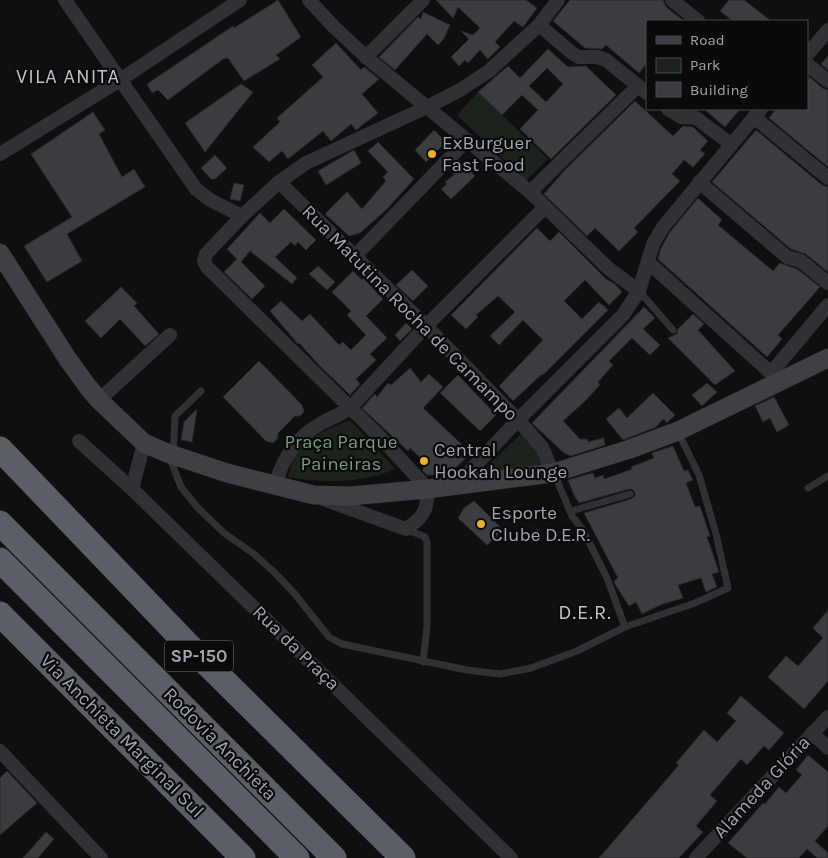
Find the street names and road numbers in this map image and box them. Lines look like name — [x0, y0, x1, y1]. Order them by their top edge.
street label: Rua Matutina Rocha de Camampo — [298, 201, 522, 425]
street label: Rua da Praça — [248, 601, 344, 695]
road number: SP-150 — [165, 640, 233, 671]
street label: Via Anchieta Marginal Sul — [36, 650, 208, 822]
street label: Rodovia Anchieta — [159, 683, 281, 805]
street label: Alameda Glória — [709, 731, 815, 843]

